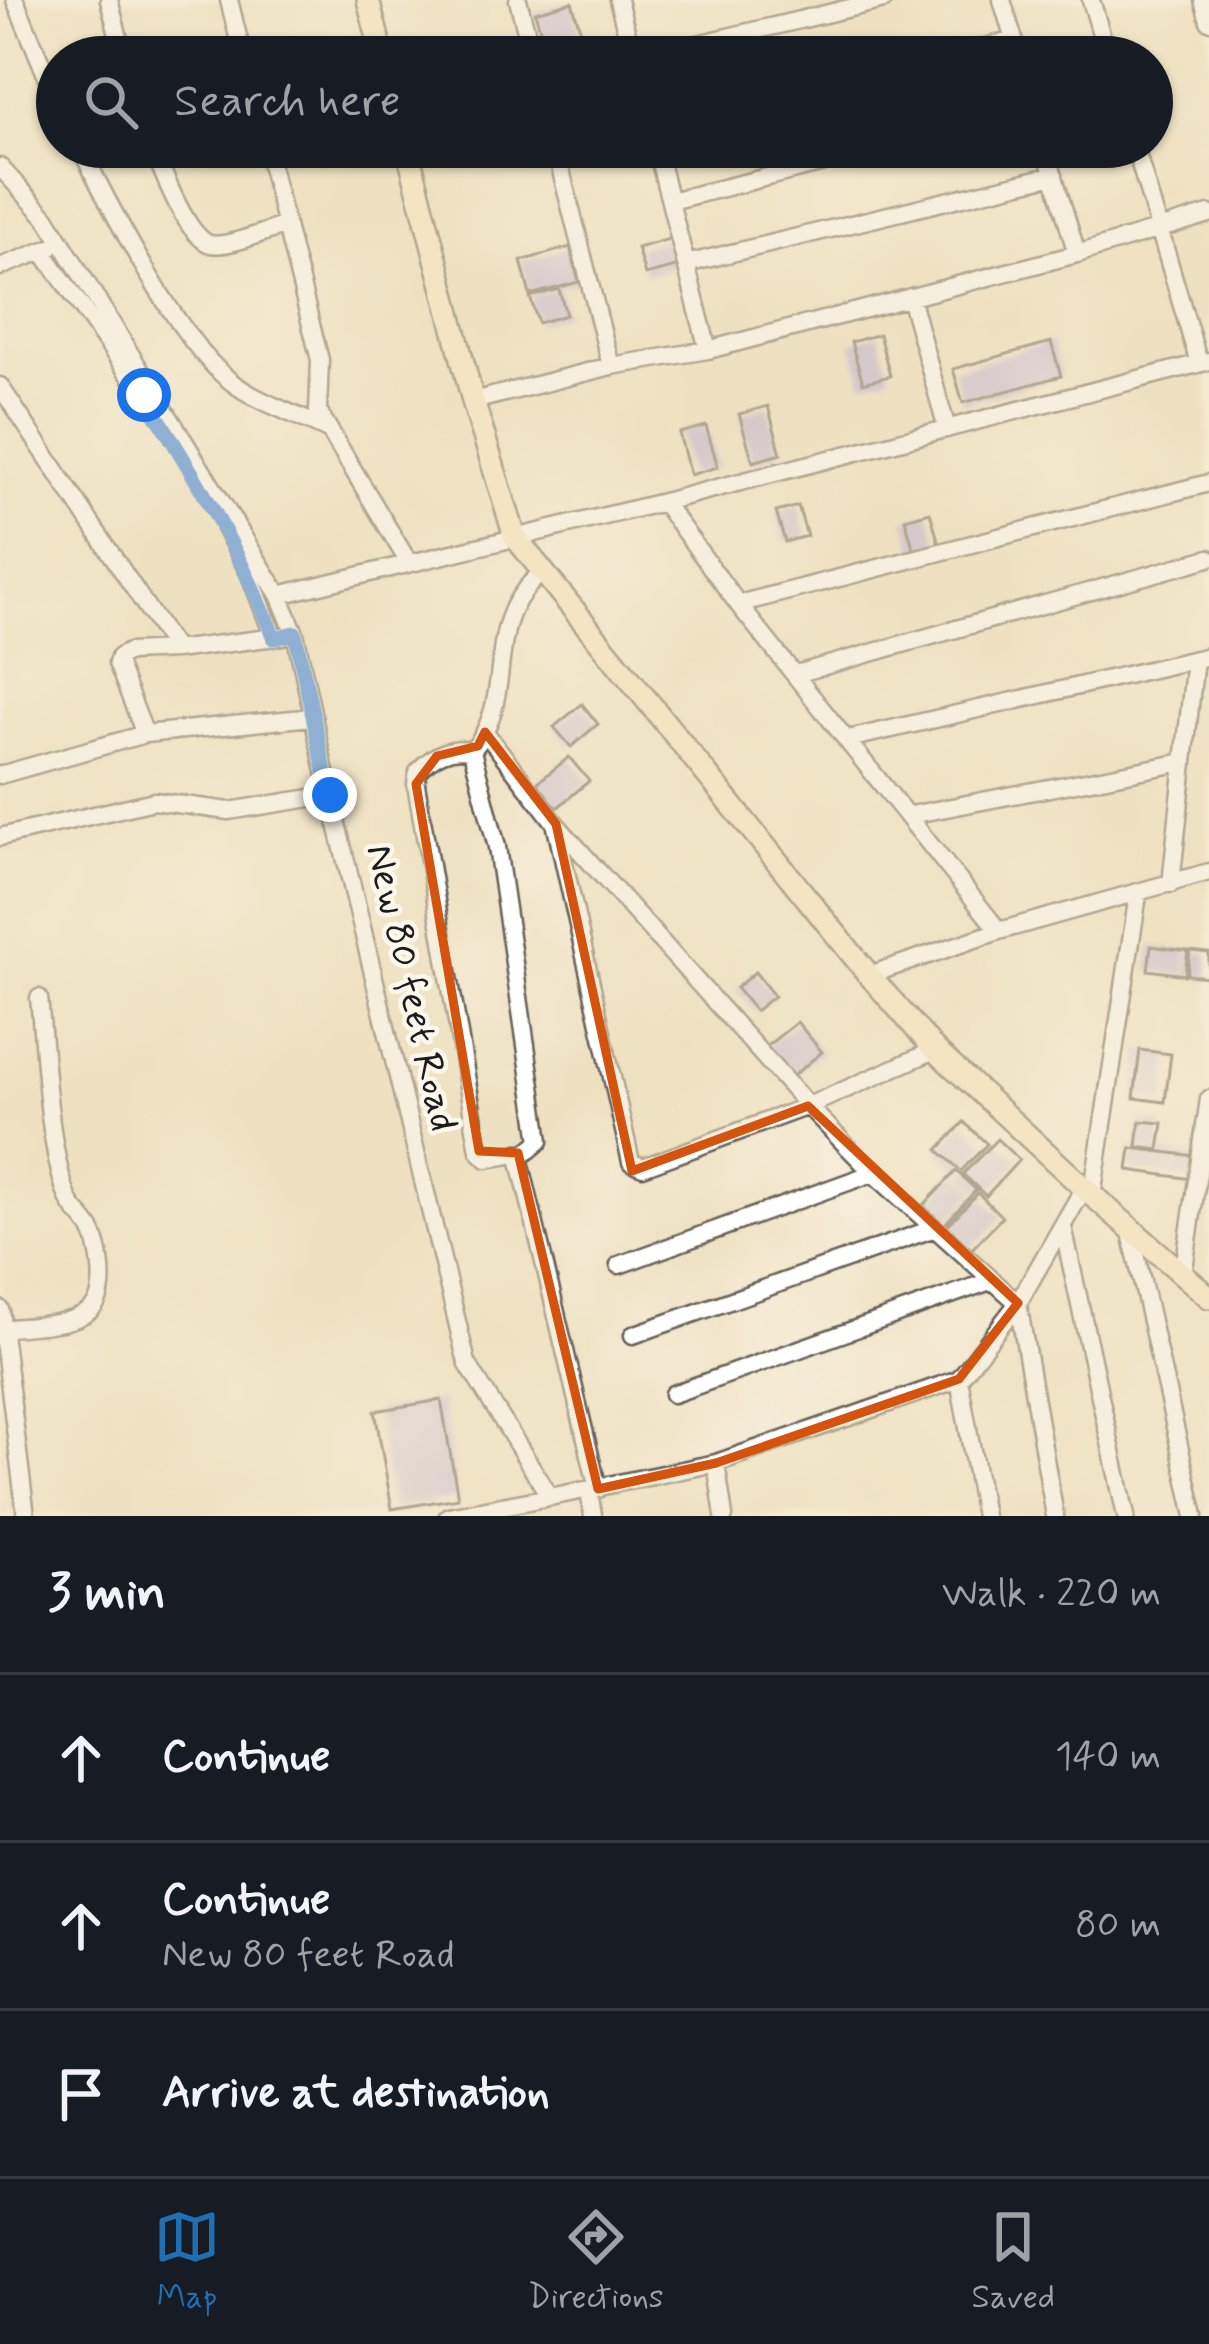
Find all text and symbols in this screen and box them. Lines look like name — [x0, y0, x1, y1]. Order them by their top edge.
search box — [36, 36, 1173, 168]
icon: search — [78, 69, 144, 135]
text: Search here — [174, 73, 401, 132]
route start — [117, 368, 171, 422]
route end — [303, 768, 357, 822]
street label: New 80 feet Road — [352, 840, 468, 1136]
text: 3 min — [48, 1561, 166, 1627]
text: Walk · 220 m — [942, 1569, 1161, 1620]
icon: ahead — [48, 1725, 114, 1791]
text: Continue — [162, 1728, 330, 1787]
text: 140 m — [1055, 1732, 1161, 1783]
text: Continue — [162, 1871, 330, 1930]
icon: ahead — [48, 1893, 114, 1959]
text: 80 m — [1075, 1900, 1161, 1951]
text: New 80 feet Road — [162, 1930, 455, 1981]
icon: arrive — [48, 2061, 114, 2127]
text: Arrive at destination — [162, 2064, 550, 2123]
tab: Map — [154, 2204, 220, 2320]
tab: Directions — [528, 2204, 664, 2320]
tab: Saved — [972, 2204, 1055, 2320]

